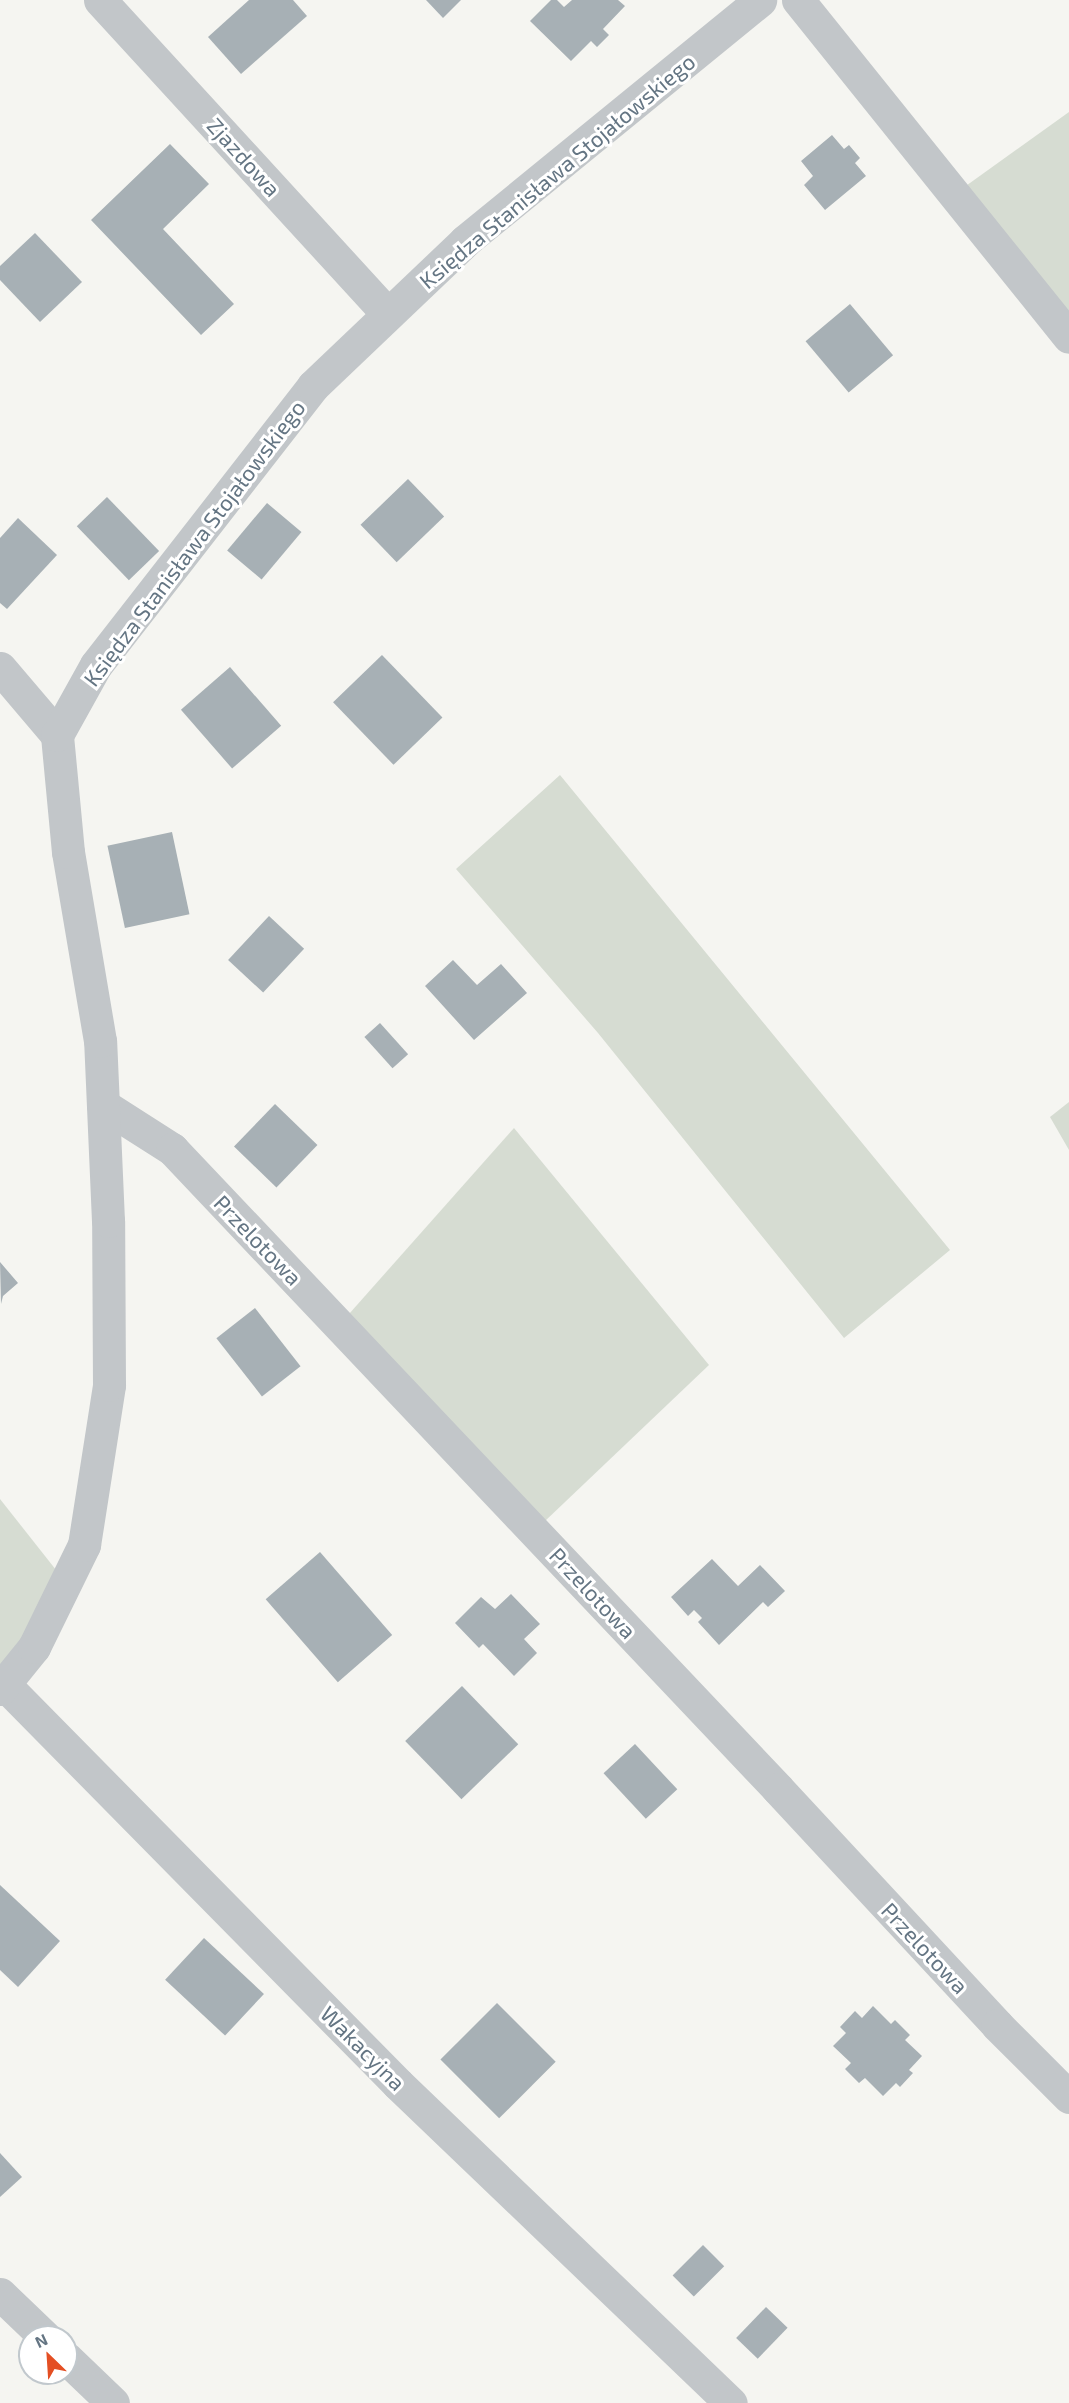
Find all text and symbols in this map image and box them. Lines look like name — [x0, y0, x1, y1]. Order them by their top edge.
street label: Księdza Stanisława Stojałowskiego — [414, 48, 700, 294]
street label: Zjazdowa — [202, 112, 286, 202]
street label: Księdza Stanisława Stojałowskiego — [78, 395, 310, 691]
street label: Przelotowa — [209, 1190, 307, 1290]
street label: Przelotowa — [544, 1542, 642, 1644]
street label: Przelotowa — [876, 1897, 974, 1999]
street label: Wakacyjna — [315, 2000, 411, 2096]
north arrow — [18, 2325, 78, 2385]
text: N — [32, 2329, 50, 2351]

